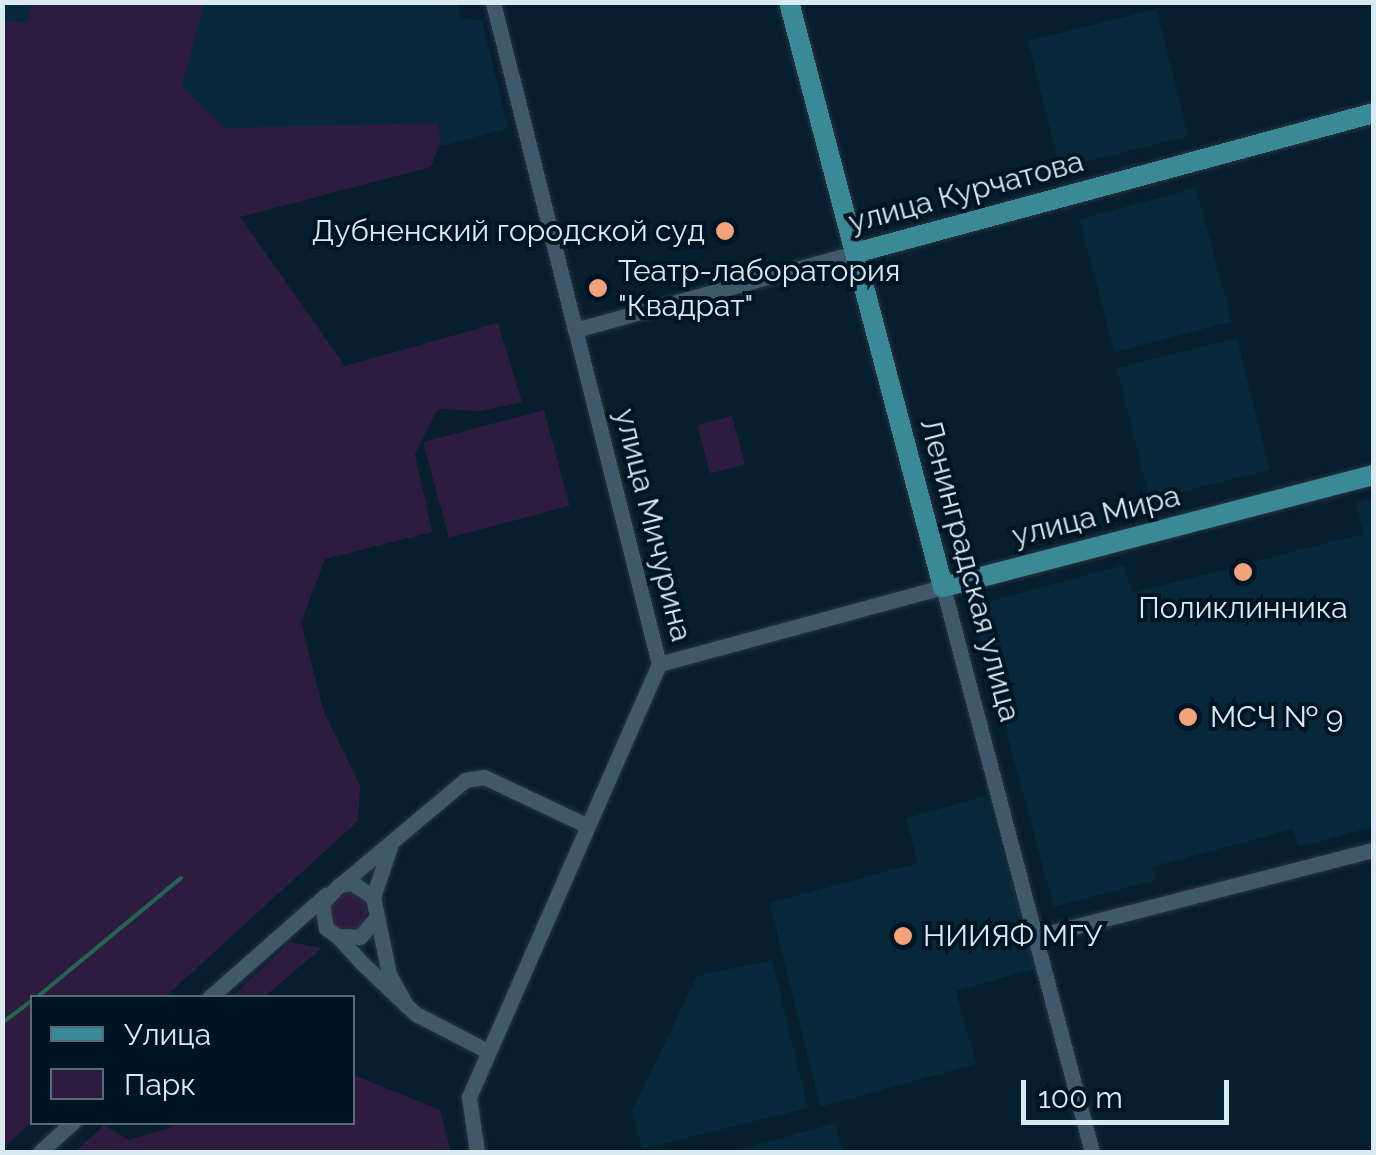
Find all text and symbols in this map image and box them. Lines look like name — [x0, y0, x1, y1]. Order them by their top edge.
street label: улица Курчатова — [845, 143, 1087, 241]
place label: Дубненский городской суд — [312, 213, 705, 249]
marker: Дубненский городской суд — [714, 220, 736, 242]
place label: Театр-лаборатория "Квадрат" — [618, 253, 900, 324]
marker: Театр-лаборатория "Квадрат" — [587, 277, 609, 299]
street label: улица Мичурина — [607, 405, 699, 645]
street label: Ленинградская улица — [912, 414, 1028, 726]
street label: улица Мира — [1008, 478, 1184, 554]
marker: Поликлинника — [1230, 559, 1256, 585]
place label: Поликлинника — [1138, 590, 1348, 626]
place label: МСЧ № 9 — [1210, 699, 1343, 735]
marker: МСЧ № 9 — [1175, 704, 1201, 730]
place label: НИИЯФ МГУ — [923, 918, 1102, 954]
marker: НИИЯФ МГУ — [892, 925, 914, 947]
legend — [30, 995, 355, 1125]
text: Улица — [124, 1017, 211, 1052]
scale bar — [1026, 1060, 1234, 1122]
text: Парк — [124, 1067, 196, 1102]
text: 100 m — [1038, 1080, 1123, 1115]

